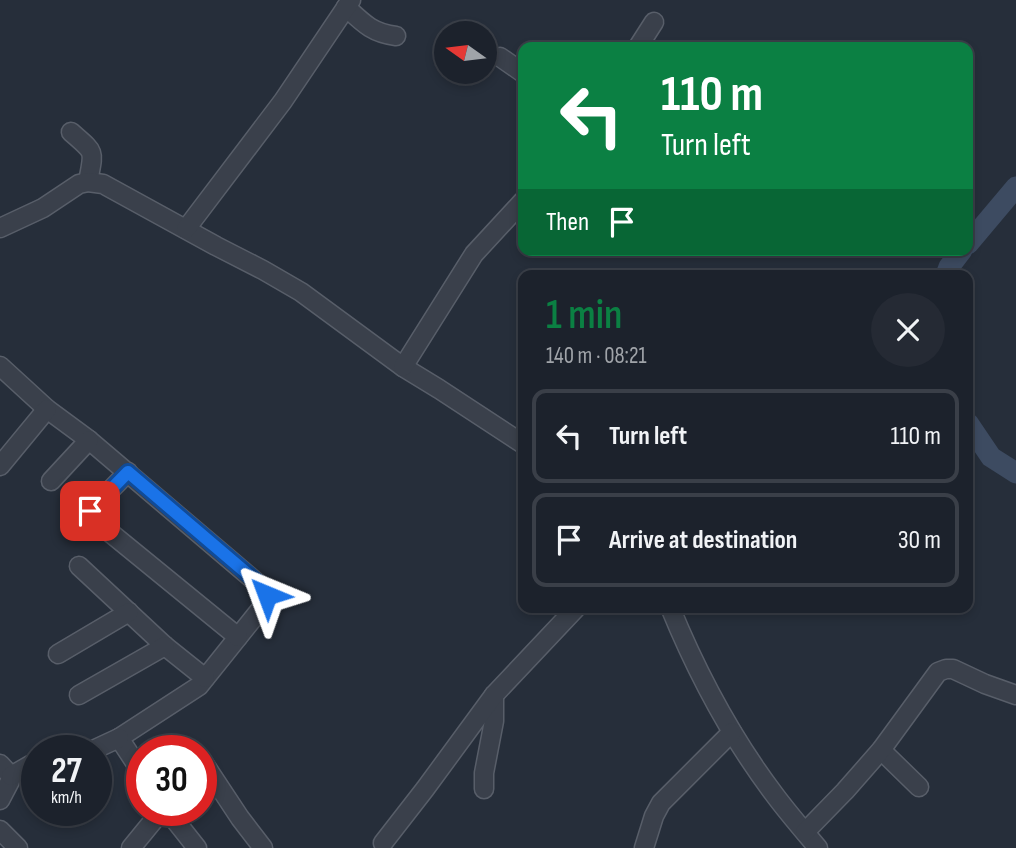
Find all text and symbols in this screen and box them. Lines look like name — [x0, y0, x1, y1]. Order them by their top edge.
north arrow — [434, 21, 497, 84]
map controls — [434, 21, 497, 84]
text: 110 m — [661, 66, 763, 125]
icon: left — [546, 70, 637, 161]
text: Turn left — [661, 126, 751, 165]
icon: arrive — [603, 203, 641, 241]
text: Then — [546, 207, 589, 238]
text: 1 min — [546, 290, 622, 341]
button: close — [871, 293, 945, 367]
text: 140 m · 08:21 — [546, 342, 647, 370]
icon: left — [550, 417, 588, 455]
text: Turn left — [609, 421, 687, 452]
text: 110 m — [890, 421, 941, 452]
pin — [60, 481, 120, 541]
icon: arrive — [71, 492, 109, 530]
icon: arrive — [550, 521, 588, 559]
text: Arrive at destination — [609, 525, 797, 556]
text: 30 m — [898, 525, 941, 556]
position arrow — [230, 558, 304, 632]
speed limit sign: 30 — [126, 735, 217, 826]
text: 27 — [51, 750, 82, 793]
text: km/h — [51, 787, 82, 808]

